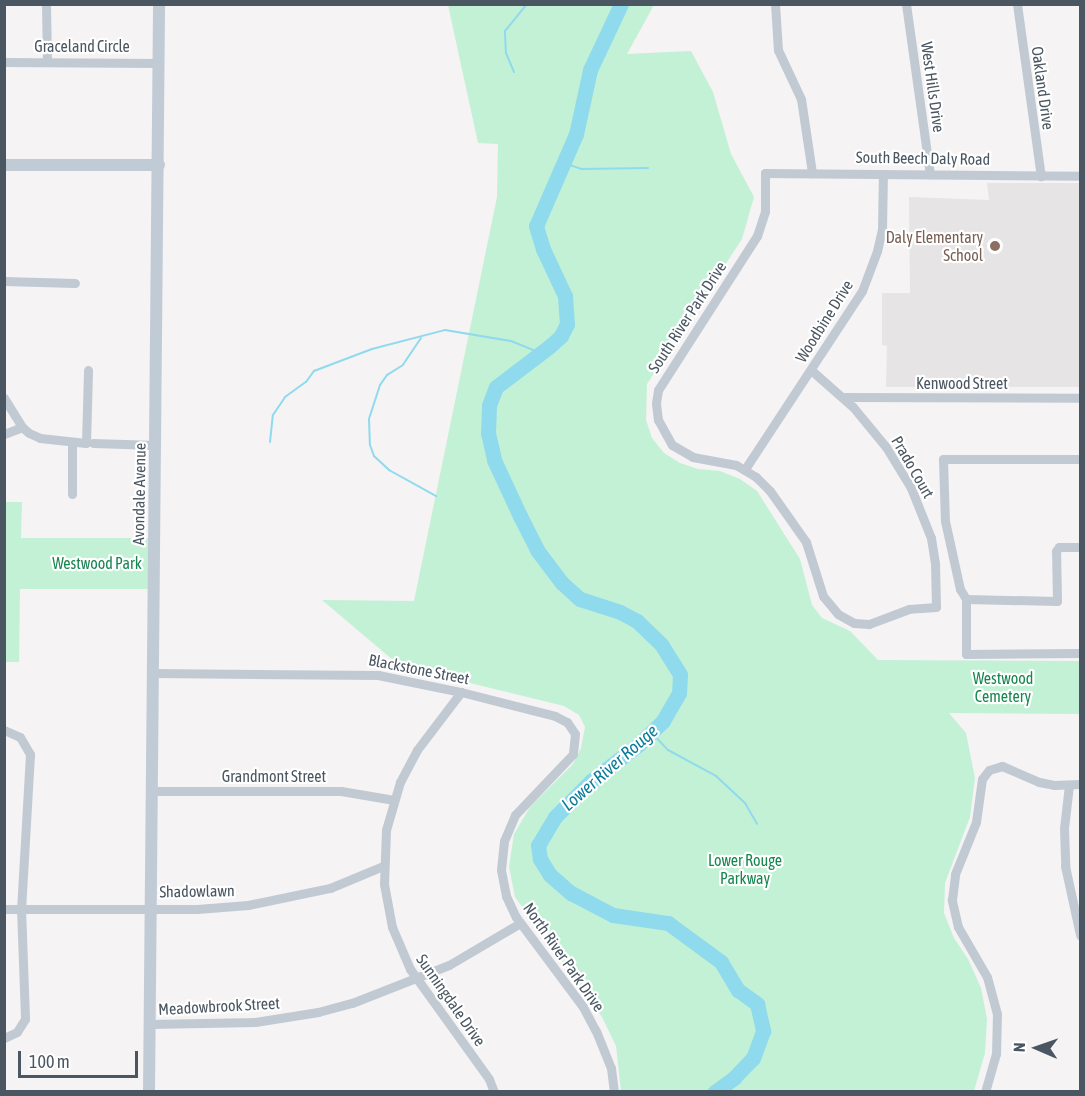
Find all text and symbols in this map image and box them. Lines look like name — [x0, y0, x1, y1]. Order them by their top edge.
street label: Graceland Circle — [34, 36, 130, 56]
street label: West Hills Drive — [917, 41, 949, 133]
street label: Oakland Drive — [1028, 45, 1058, 131]
street label: South Beech Daly Road — [856, 147, 990, 169]
place label: Daly Elementary School — [886, 227, 983, 265]
marker: Daly Elementary School — [988, 239, 1002, 253]
street label: South River Park Drive — [644, 258, 730, 376]
street label: Woodbine Drive — [791, 276, 857, 366]
street label: Kenwood Street — [916, 373, 1008, 393]
street label: Prado Court — [888, 432, 938, 502]
street label: Avondale Avenue — [129, 443, 149, 545]
park label: Westwood Park — [52, 553, 142, 573]
street label: Blackstone Street — [367, 650, 471, 688]
park label: Westwood Cemetery — [973, 668, 1033, 706]
water label: Lower River Rouge — [557, 720, 663, 816]
street label: Grandmont Street — [222, 766, 326, 786]
park label: Lower Rouge Parkway — [708, 850, 782, 888]
street label: Shadowlawn — [159, 881, 235, 901]
street label: North River Park Drive — [519, 899, 609, 1015]
street label: Sunningdale Drive — [412, 950, 490, 1050]
street label: Meadowbrook Street — [158, 993, 280, 1019]
north arrow — [1007, 1018, 1067, 1078]
scale bar — [21, 1039, 141, 1077]
text: N — [1010, 1042, 1028, 1052]
text: 100 m — [29, 1051, 70, 1072]

